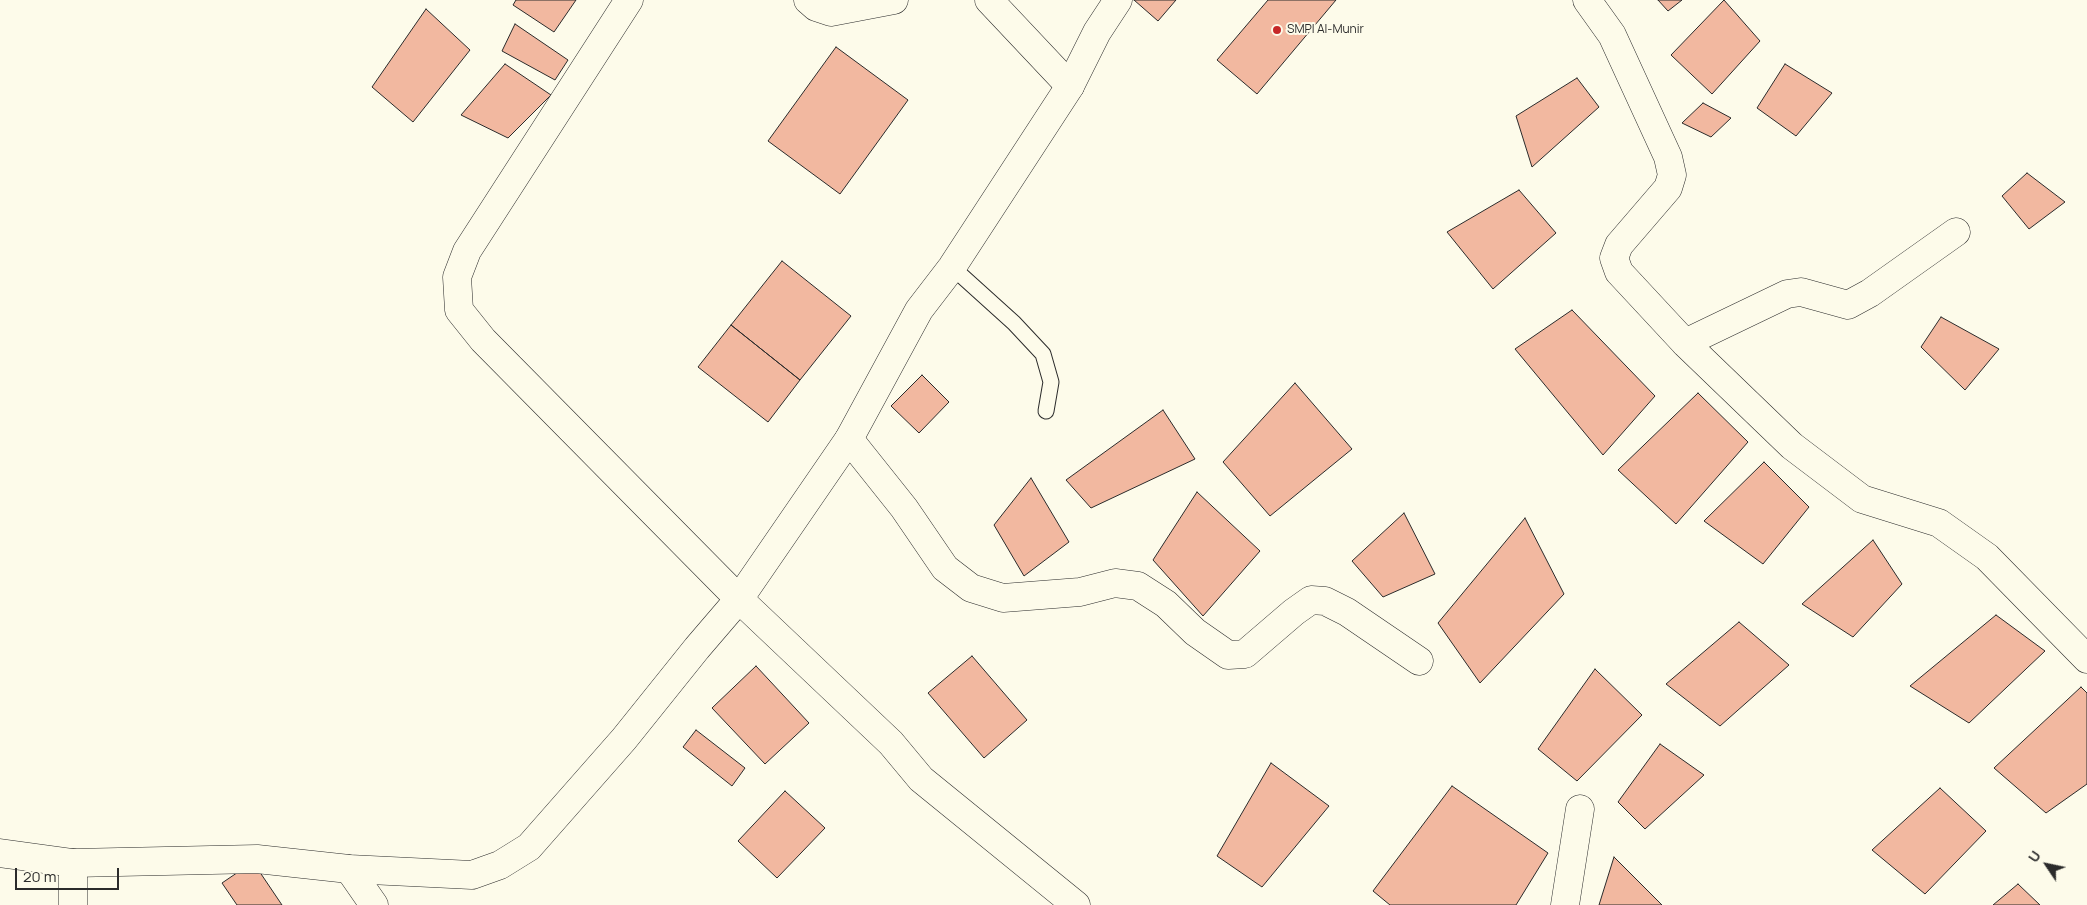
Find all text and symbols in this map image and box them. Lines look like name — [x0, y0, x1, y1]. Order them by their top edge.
place label: SMPI Al-Munir — [1287, 23, 1364, 37]
marker: SMPI Al-Munir — [1271, 24, 1283, 36]
north arrow — [2022, 840, 2072, 890]
text: U — [2023, 847, 2045, 866]
scale bar — [18, 858, 121, 890]
text: 20 m — [23, 866, 56, 887]

